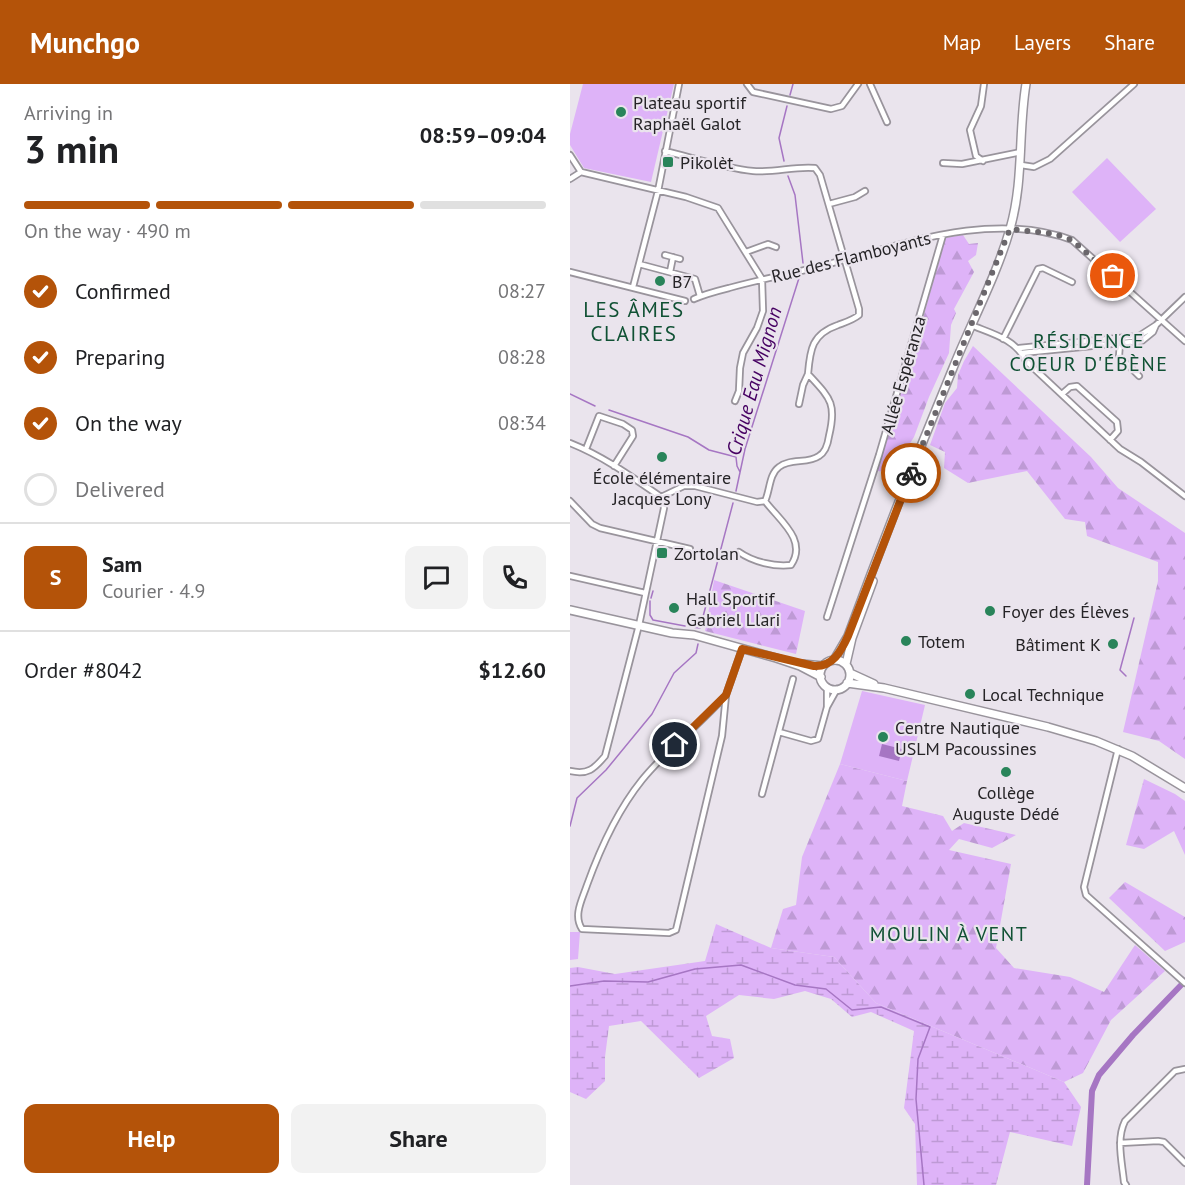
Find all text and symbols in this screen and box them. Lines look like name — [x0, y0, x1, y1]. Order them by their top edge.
text: Munchgo — [30, 24, 140, 61]
text: Map — [943, 29, 981, 56]
text: Layers — [1014, 29, 1071, 56]
text: Share — [1104, 29, 1155, 56]
place label: Plateau sportif Raphaël Galot — [633, 91, 747, 135]
text: Arriving in — [24, 100, 113, 126]
marker: Plateau sportif Raphaël Galot — [614, 105, 628, 119]
text: 08:59–09:04 — [420, 121, 546, 149]
text: 3 min — [24, 123, 119, 174]
place label: Pikolèt — [680, 151, 733, 174]
marker: Pikolèt — [661, 155, 675, 169]
text: On the way · 490 m — [24, 218, 191, 244]
street label: Rue des Flamboyants — [769, 226, 933, 288]
pin — [1087, 250, 1138, 301]
icon: bag — [1096, 259, 1129, 292]
place label: B7 — [672, 270, 692, 293]
marker: B7 — [653, 274, 667, 288]
icon: check — [24, 275, 57, 308]
text: Confirmed — [75, 277, 171, 305]
text: 08:27 — [498, 278, 546, 304]
district label: LES ÂMES CLAIRES — [583, 296, 685, 347]
water label: Crique Eau Mignon — [720, 304, 788, 458]
street label: Allée Espéranza — [875, 313, 931, 437]
district label: RÉSIDENCE COEUR D'ÉBÈNE — [1009, 328, 1169, 377]
icon: check — [24, 341, 57, 374]
text: Preparing — [75, 343, 165, 371]
text: 08:28 — [498, 344, 546, 370]
icon: check — [24, 407, 57, 440]
text: On the way — [75, 409, 182, 437]
text: 08:34 — [498, 410, 546, 436]
courier — [881, 443, 941, 503]
marker: École élémentaire Jacques Lony — [655, 450, 669, 464]
icon: bike — [895, 457, 928, 490]
place label: École élémentaire Jacques Lony — [593, 466, 731, 510]
text: Delivered — [75, 475, 165, 503]
place label: Zortolan — [674, 542, 739, 565]
button: chat — [405, 546, 468, 609]
button: phone — [483, 546, 546, 609]
marker: Zortolan — [655, 546, 669, 560]
text: Sam — [102, 550, 142, 578]
text: S — [50, 563, 61, 591]
text: Courier · 4.9 — [102, 578, 205, 604]
place label: Hall Sportif Gabriel Llari — [686, 587, 780, 631]
place label: Foyer des Élèves — [1002, 600, 1129, 623]
marker: Hall Sportif Gabriel Llari — [667, 601, 681, 615]
marker: Foyer des Élèves — [983, 604, 997, 618]
place label: Totem — [918, 630, 965, 653]
place label: Bâtiment K — [1015, 633, 1101, 656]
marker: Totem — [899, 634, 913, 648]
marker: Bâtiment K — [1106, 637, 1120, 651]
text: Order #8042 — [24, 656, 143, 684]
text: $12.60 — [478, 656, 546, 684]
place label: Local Technique — [982, 683, 1104, 706]
marker: Local Technique — [963, 687, 977, 701]
place label: Centre Nautique USLM Pacoussines — [895, 716, 1037, 760]
pin — [649, 719, 700, 770]
icon: home — [658, 728, 691, 761]
marker: Centre Nautique USLM Pacoussines — [876, 730, 890, 744]
marker: Collège Auguste Dédé — [999, 765, 1013, 779]
place label: Collège Auguste Dédé — [953, 781, 1059, 825]
district label: MOULIN À VENT — [870, 921, 1028, 947]
button: Help — [24, 1104, 279, 1173]
button: Share — [291, 1104, 546, 1173]

